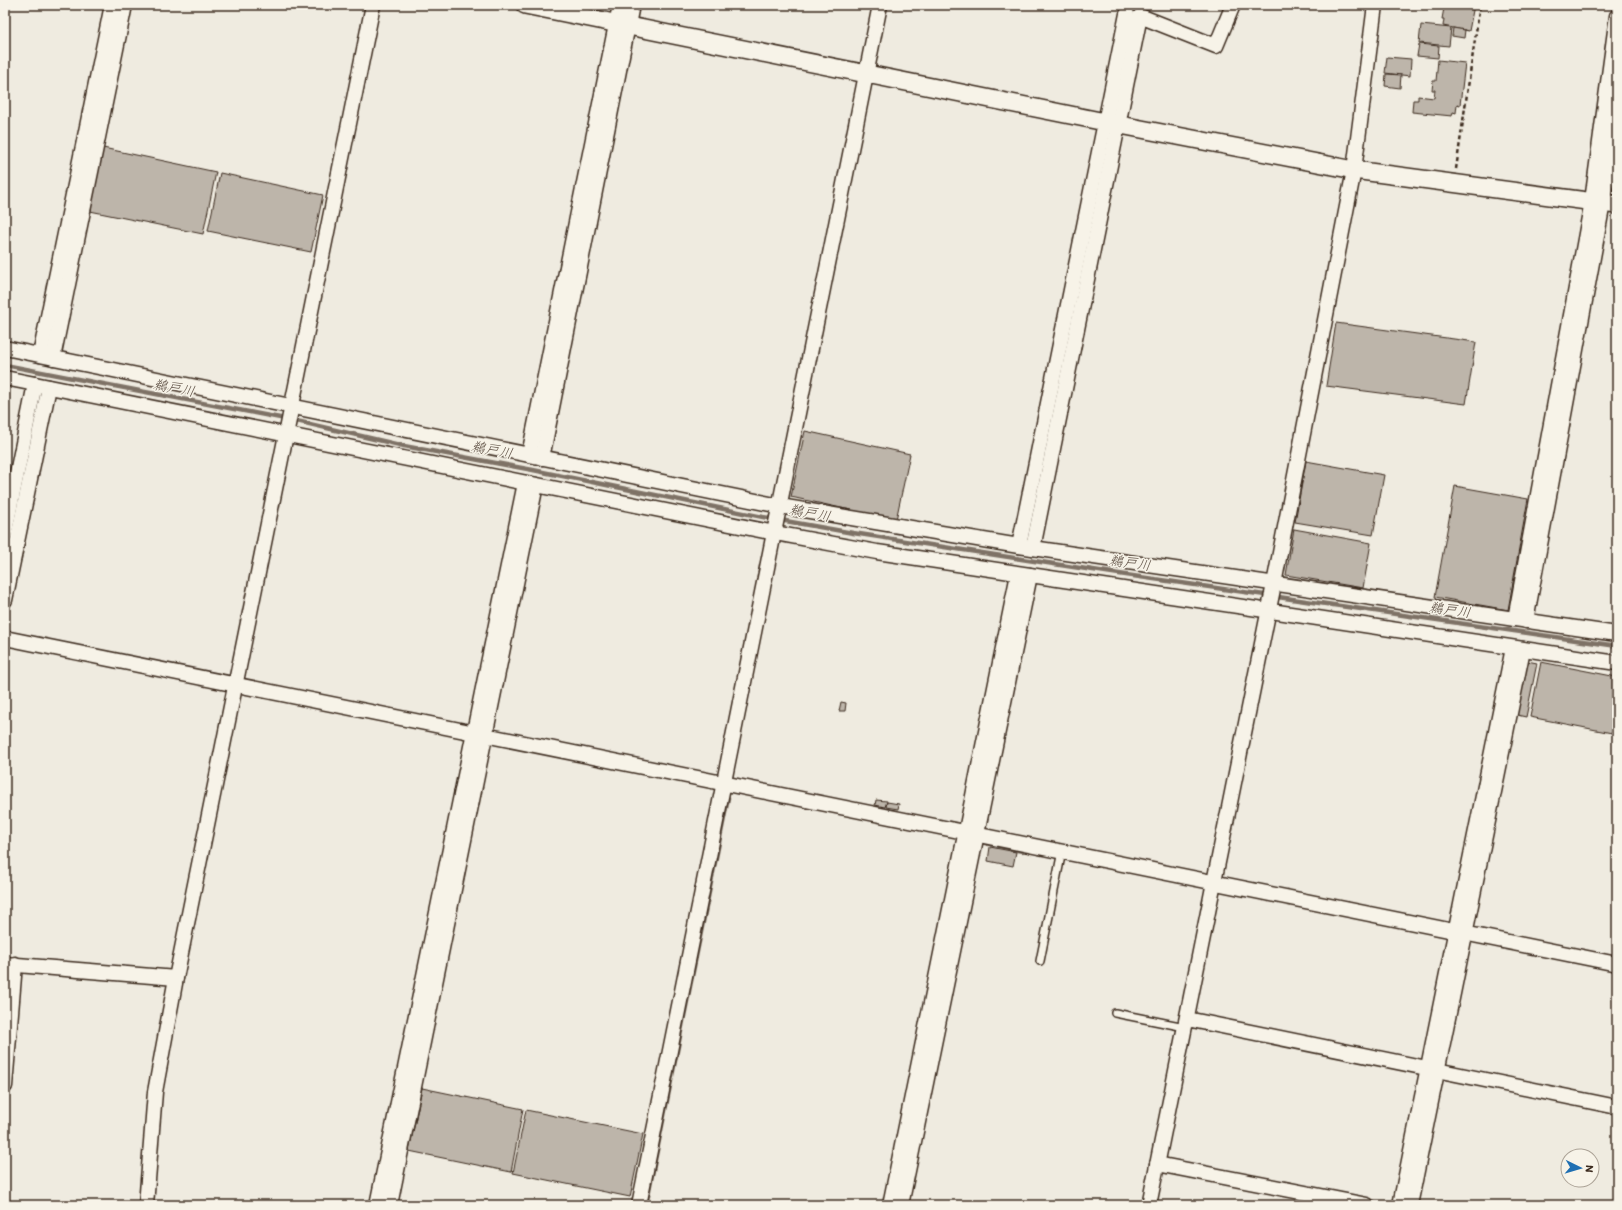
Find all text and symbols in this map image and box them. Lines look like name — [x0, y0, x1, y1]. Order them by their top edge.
water label: 鵜戸川 — [152, 376, 196, 400]
water label: 鵜戸川 — [470, 438, 514, 462]
water label: 鵜戸川 — [788, 501, 832, 525]
water label: 鵜戸川 — [1108, 552, 1152, 574]
water label: 鵜戸川 — [1428, 599, 1472, 621]
north arrow — [1560, 1148, 1600, 1188]
text: N — [1583, 1165, 1596, 1173]

